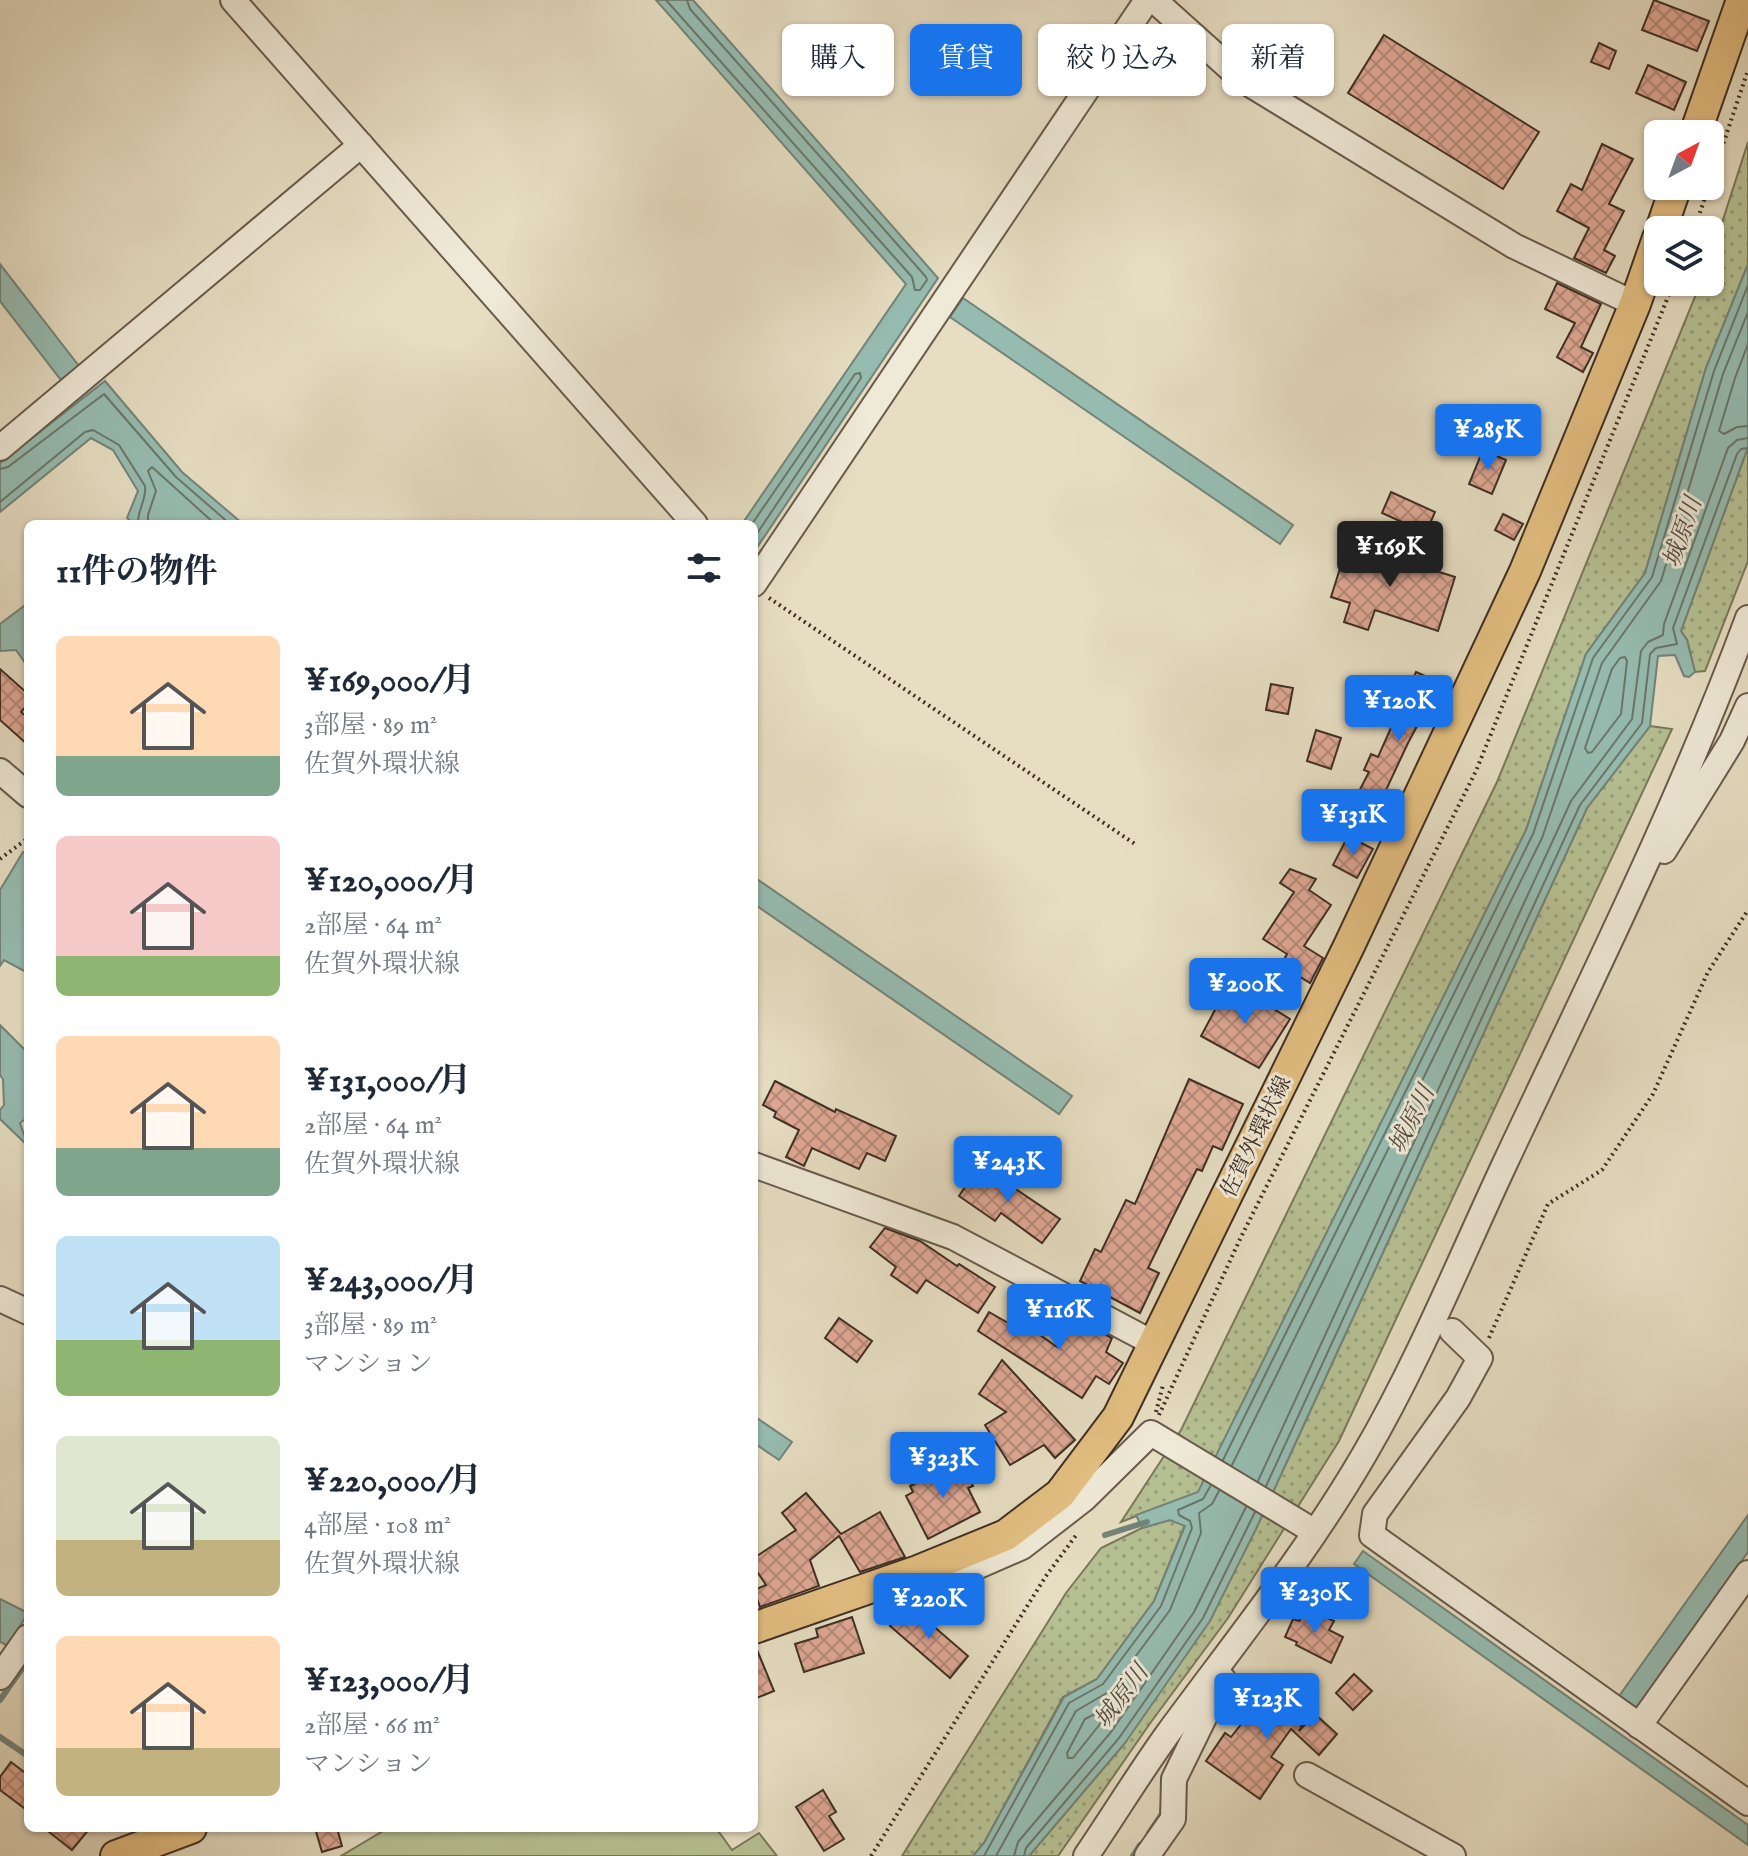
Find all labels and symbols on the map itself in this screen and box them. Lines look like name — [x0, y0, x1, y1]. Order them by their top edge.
north arrow — [1644, 120, 1724, 200]
pin: ¥285K — [1432, 404, 1544, 472]
water label: 城原川 — [1657, 491, 1711, 572]
pin: ¥169K — [1334, 521, 1446, 589]
pin: ¥120K — [1343, 675, 1455, 743]
pin: ¥131K — [1297, 789, 1409, 857]
pin: ¥200K — [1189, 958, 1301, 1026]
street label: 佐賀外環状線 — [1215, 1071, 1298, 1202]
water label: 城原川 — [1382, 1078, 1444, 1159]
pin: ¥243K — [952, 1136, 1064, 1204]
pin: ¥116K — [1003, 1284, 1115, 1352]
pin: ¥323K — [887, 1432, 999, 1500]
pin: ¥230K — [1259, 1567, 1371, 1635]
pin: ¥220K — [873, 1573, 985, 1641]
water label: 城原川 — [1088, 1656, 1158, 1735]
pin: ¥123K — [1211, 1673, 1323, 1741]

